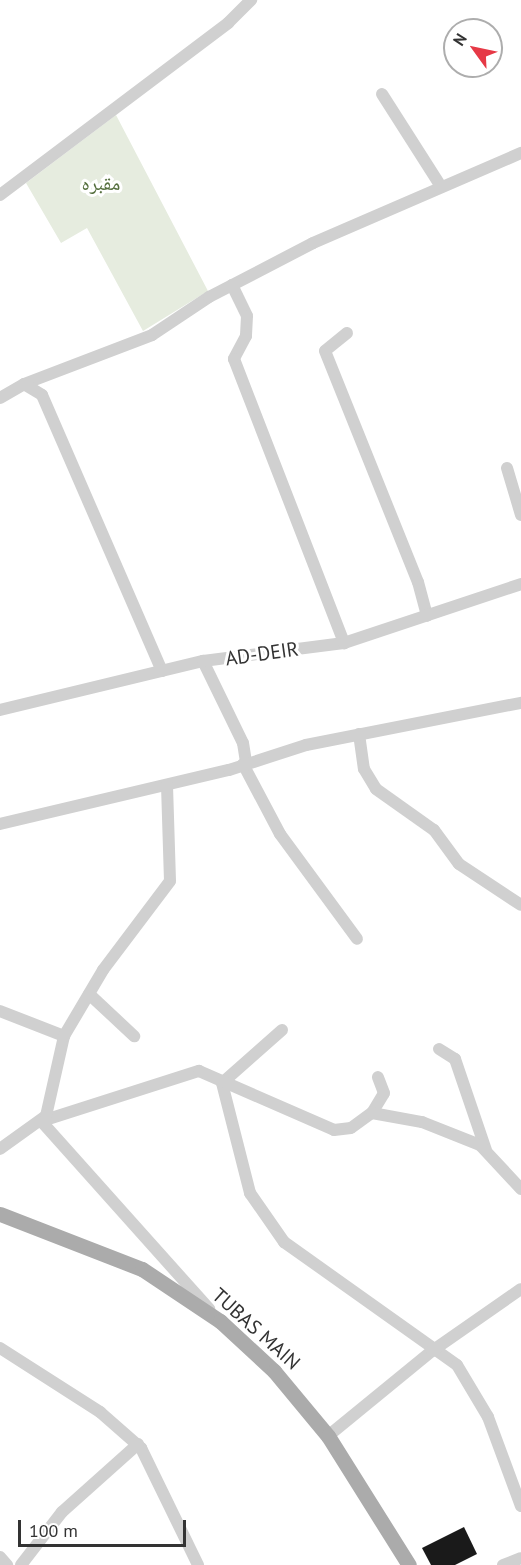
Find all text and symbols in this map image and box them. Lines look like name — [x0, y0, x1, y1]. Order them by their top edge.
north arrow — [443, 18, 503, 78]
text: N — [448, 29, 471, 49]
park label: مقبره — [82, 171, 120, 195]
street label: AD-DEIR — [224, 637, 300, 671]
street label: TUBAS MAIN — [207, 1283, 305, 1375]
scale bar — [21, 1508, 189, 1546]
text: 100 m — [29, 1519, 78, 1542]

